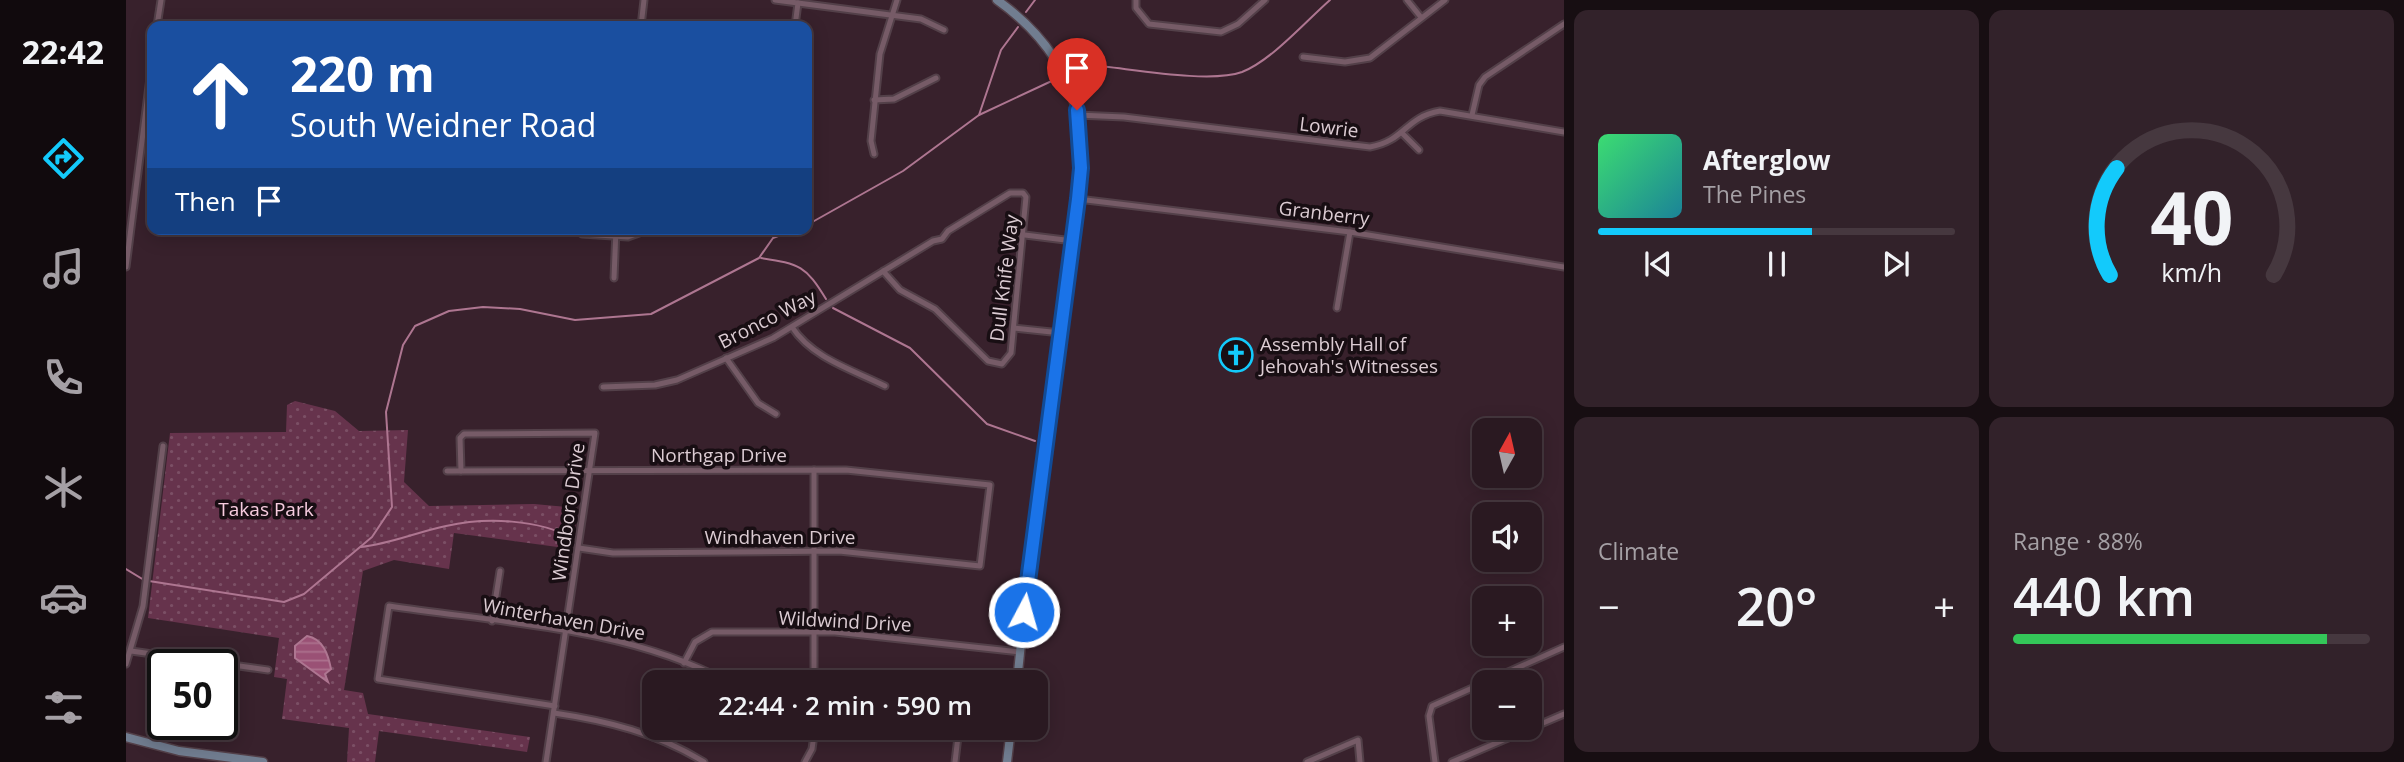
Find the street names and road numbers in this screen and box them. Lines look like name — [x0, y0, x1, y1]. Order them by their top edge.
street label: Lowrie — [1298, 110, 1360, 144]
street label: Granberry — [1277, 195, 1371, 232]
street label: Dull Knife Way — [983, 213, 1025, 343]
street label: Bronco Way — [714, 283, 821, 355]
street label: Windboro Drive — [545, 441, 591, 583]
street label: Northgap Drive — [651, 442, 787, 468]
street label: Windhaven Drive — [704, 524, 856, 550]
street label: Winterhaven Drive — [481, 592, 647, 646]
street label: Wildwind Drive — [778, 605, 912, 637]

